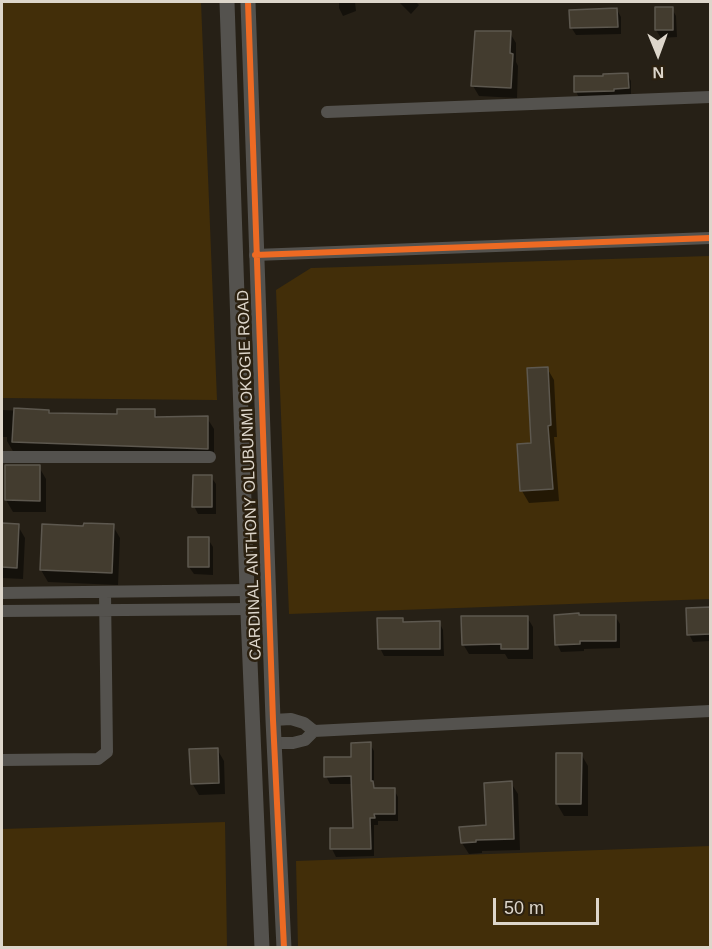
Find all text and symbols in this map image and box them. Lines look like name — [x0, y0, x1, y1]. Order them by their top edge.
north arrow — [628, 24, 688, 84]
text: N — [652, 64, 664, 81]
street label: CARDINAL ANTHONY OLUBUNMI OKOGIE ROAD — [234, 289, 266, 661]
scale bar — [496, 886, 602, 924]
text: 50 m — [504, 898, 544, 918]

